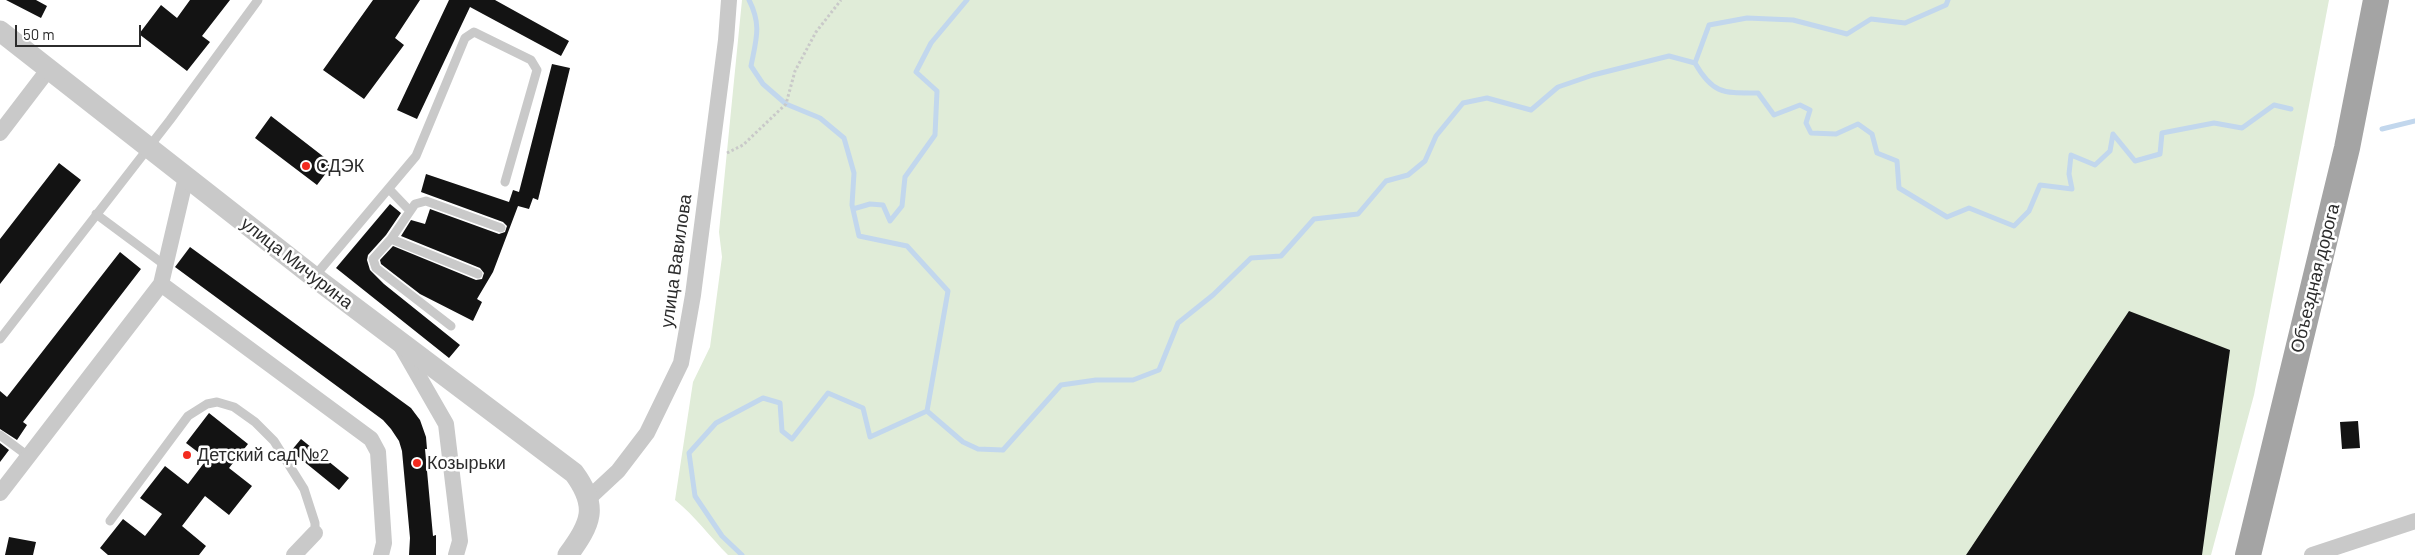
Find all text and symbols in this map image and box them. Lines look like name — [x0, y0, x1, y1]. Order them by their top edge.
scale bar — [18, 15, 144, 47]
text: 50 m — [23, 25, 55, 43]
place label: СДЭК — [316, 155, 364, 177]
marker: СДЭК — [300, 160, 312, 172]
street label: улица Вавилова — [656, 193, 696, 329]
street label: Объездная дорога — [2286, 201, 2344, 355]
street label: улица Мичурина — [237, 213, 357, 313]
place label: Детский сад №2 — [197, 444, 329, 466]
marker: Детский сад №2 — [181, 449, 193, 461]
place label: Козырьки — [427, 452, 506, 474]
marker: Козырьки — [411, 457, 423, 469]

